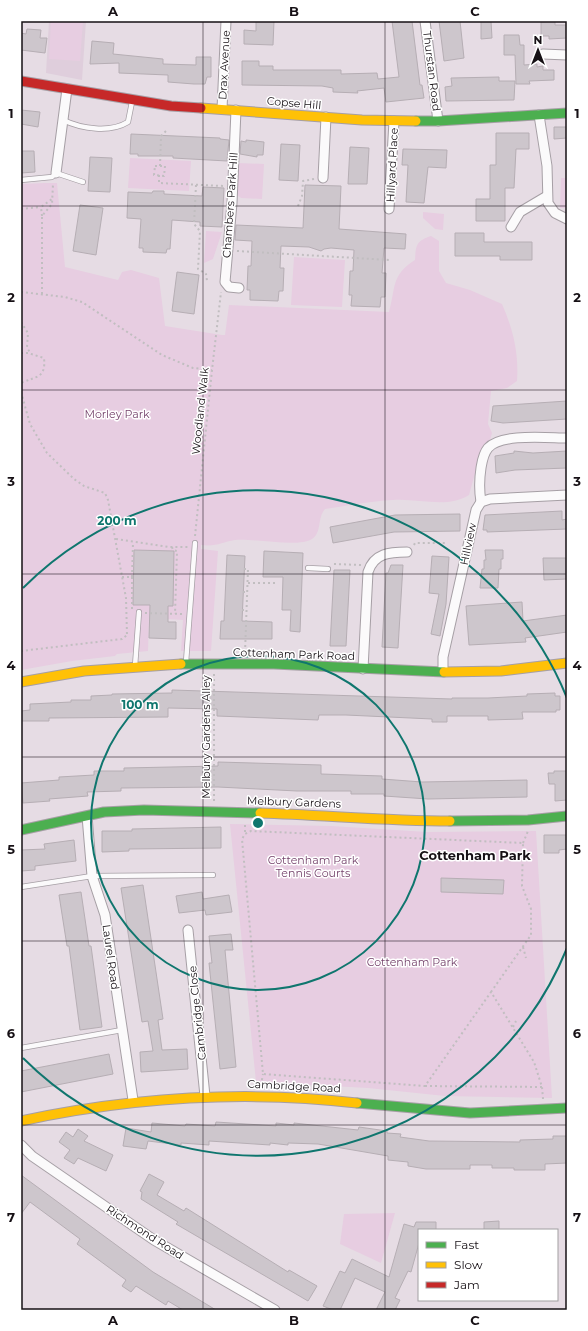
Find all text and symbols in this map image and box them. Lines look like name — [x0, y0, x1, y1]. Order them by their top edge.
text: A — [107, 3, 119, 19]
text: B — [289, 3, 299, 19]
text: C — [470, 3, 480, 19]
street label: Drax Avenue — [215, 29, 233, 100]
street label: Thurstan Road — [420, 30, 444, 112]
north arrow — [518, 30, 558, 70]
text: N — [534, 33, 542, 47]
street label: Copse Hill — [266, 94, 322, 112]
text: 1 — [8, 105, 14, 121]
text: 1 — [574, 105, 580, 121]
street label: Hillyard Place — [383, 127, 401, 203]
street label: Chambers Park Hill — [219, 152, 241, 258]
text: 2 — [7, 289, 15, 305]
text: 2 — [573, 289, 581, 305]
street label: Woodland Walk — [188, 366, 212, 455]
park label: Morley Park — [84, 407, 150, 421]
text: 3 — [6, 473, 15, 489]
text: 3 — [572, 473, 581, 489]
text: 200 m — [97, 513, 137, 528]
street label: Hillview — [457, 521, 479, 566]
street label: Cottenham Park Road — [233, 645, 355, 663]
text: 4 — [7, 657, 16, 673]
text: 4 — [573, 657, 582, 673]
street label: Melbury Gardens Alley — [199, 675, 213, 799]
text: 100 m — [122, 697, 158, 712]
street label: Melbury Gardens — [247, 793, 342, 811]
centre of rings — [251, 816, 265, 830]
text: 5 — [7, 841, 15, 857]
text: 5 — [573, 841, 581, 857]
district label: Cottenham Park — [419, 847, 531, 863]
park label: Cottenham Park Tennis Courts — [268, 853, 359, 880]
street label: Laurel Road — [99, 923, 123, 991]
park label: Cottenham Park — [367, 955, 458, 969]
street label: Cambridge Close — [185, 965, 209, 1061]
text: 6 — [7, 1025, 16, 1041]
text: 6 — [573, 1025, 582, 1041]
street label: Cambridge Road — [247, 1077, 341, 1095]
street label: Richmond Road — [104, 1202, 186, 1262]
text: 7 — [7, 1209, 15, 1225]
text: 7 — [573, 1209, 581, 1225]
legend — [418, 1229, 558, 1301]
text: Fast — [454, 1237, 479, 1252]
text: Slow — [454, 1257, 483, 1272]
text: Jam — [453, 1277, 480, 1292]
text: A — [107, 1312, 119, 1328]
text: B — [289, 1312, 299, 1328]
text: C — [470, 1312, 480, 1328]

